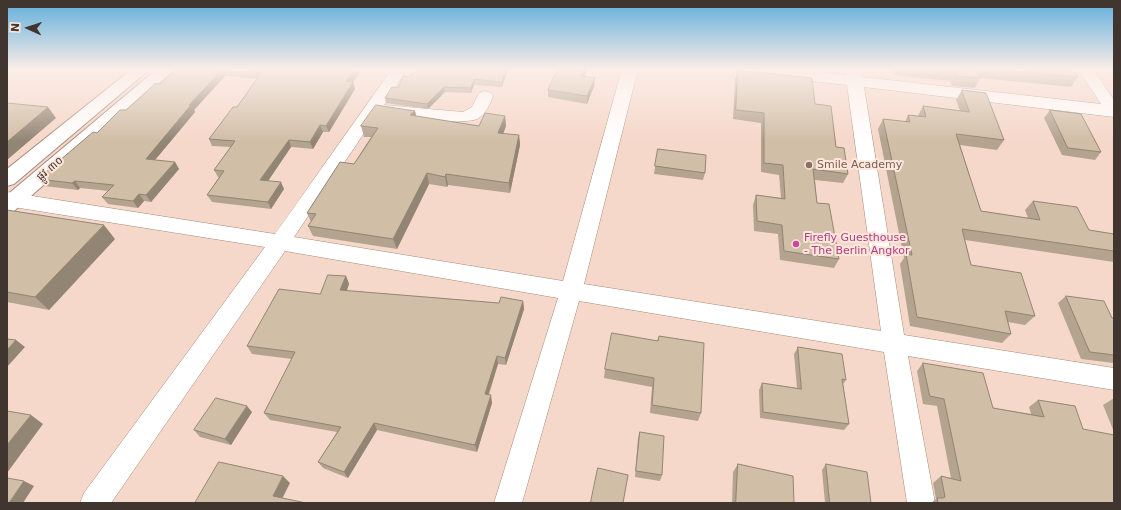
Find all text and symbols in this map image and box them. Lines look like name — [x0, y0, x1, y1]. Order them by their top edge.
north arrow — [8, 8, 48, 48]
text: N — [9, 22, 22, 32]
street label: ផ្លូវ ៣០ — [34, 154, 66, 184]
place label: Smile Academy — [817, 158, 902, 172]
marker: Smile Academy — [804, 160, 814, 170]
place label: Firefly Guesthouse - The Berlin Angkor — [804, 231, 910, 257]
marker: Firefly Guesthouse - The Berlin Angkor — [791, 239, 801, 249]

